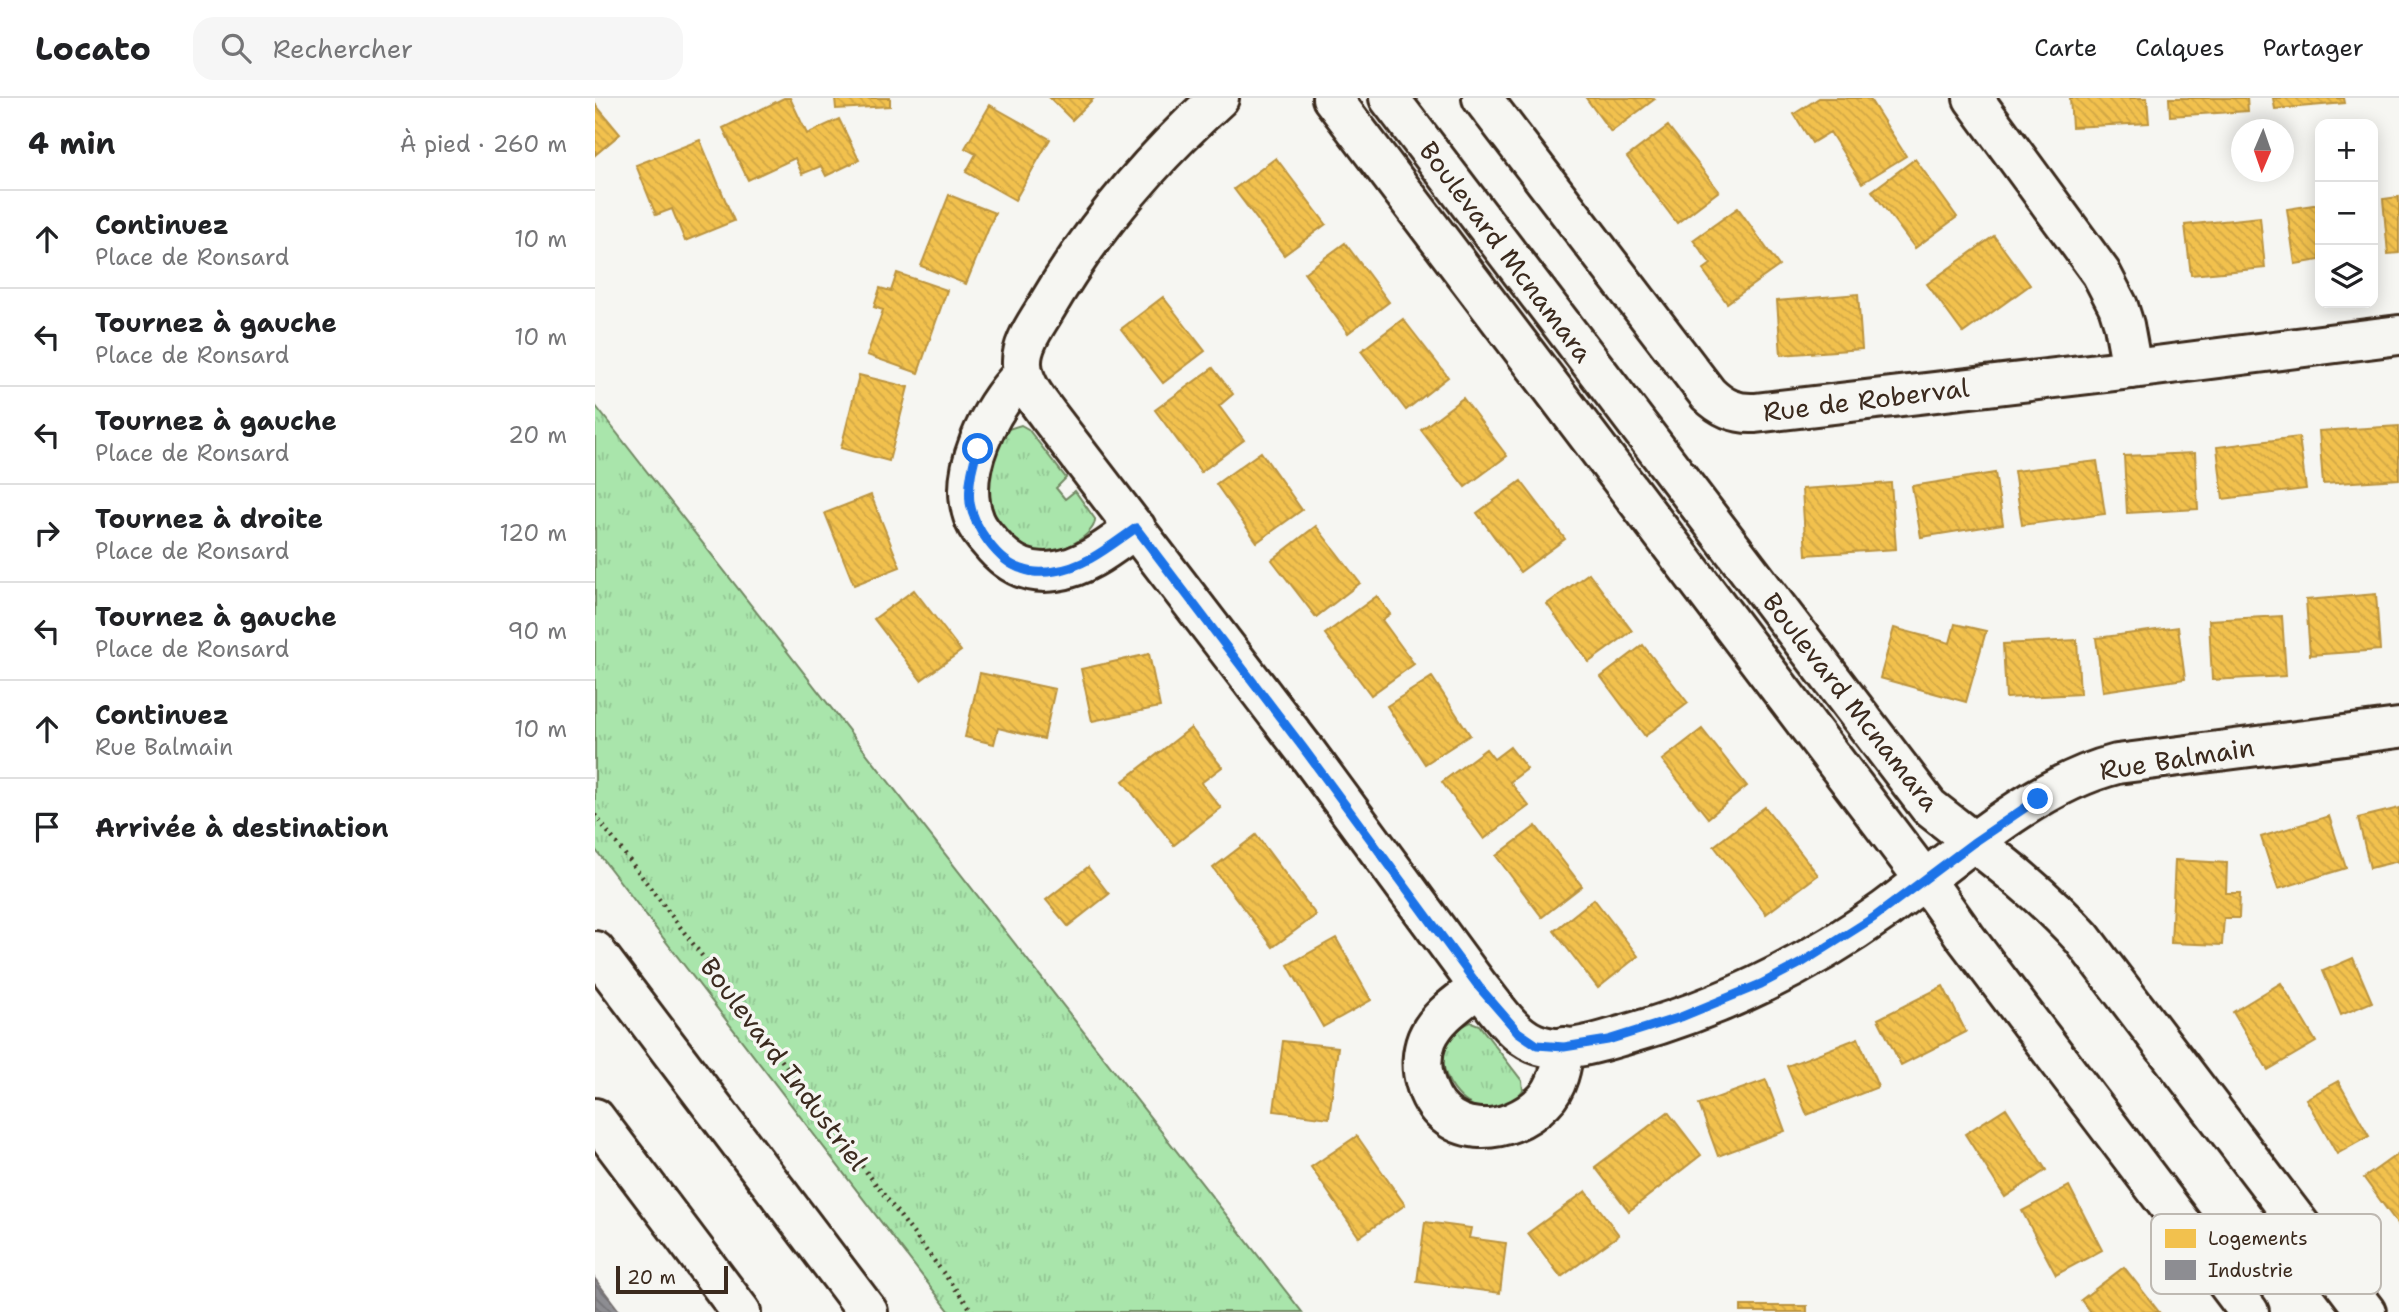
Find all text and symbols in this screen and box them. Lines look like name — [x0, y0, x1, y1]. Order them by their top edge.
search box — [193, 17, 683, 80]
text: Locato — [35, 26, 151, 71]
icon: search — [217, 29, 255, 67]
text: Rechercher — [273, 31, 413, 66]
text: Carte — [2034, 32, 2097, 64]
text: Calques — [2135, 32, 2225, 64]
text: Partager — [2263, 32, 2364, 64]
north arrow — [2231, 119, 2294, 182]
map controls — [2315, 119, 2378, 308]
button: + — [2315, 119, 2378, 182]
text: 4 min — [28, 123, 115, 164]
text: À pied · 260 m — [400, 129, 567, 159]
street label: Boulevard Mcnamara — [1412, 134, 1601, 369]
button: − — [2315, 182, 2378, 245]
text: Continuez — [95, 207, 229, 242]
icon: ahead — [28, 220, 66, 258]
text: 10 m — [514, 224, 567, 254]
text: Place de Ronsard — [95, 242, 289, 272]
button: layers — [2315, 245, 2378, 308]
text: Tournez à gauche — [95, 305, 337, 340]
icon: left — [28, 318, 66, 356]
text: 10 m — [514, 322, 567, 352]
text: Place de Ronsard — [95, 340, 289, 370]
street label: Rue de Roberval — [1761, 369, 1971, 430]
text: Tournez à gauche — [95, 403, 337, 438]
icon: left — [28, 416, 66, 454]
text: 20 m — [508, 420, 567, 450]
route start — [962, 433, 993, 464]
text: Place de Ronsard — [95, 438, 289, 468]
text: Tournez à droite — [95, 501, 323, 536]
icon: right — [28, 514, 66, 552]
text: 120 m — [499, 518, 567, 548]
text: Place de Ronsard — [95, 536, 289, 566]
street label: Boulevard Mcnamara — [1755, 585, 1948, 818]
text: Tournez à gauche — [95, 599, 337, 634]
icon: left — [28, 612, 66, 650]
text: 90 m — [507, 616, 567, 646]
text: Place de Ronsard — [95, 634, 289, 664]
text: Continuez — [95, 697, 229, 732]
icon: ahead — [28, 710, 66, 748]
text: 10 m — [514, 714, 567, 744]
street label: Rue Balmain — [2097, 729, 2257, 788]
text: Rue Balmain — [95, 732, 233, 762]
route end — [2022, 783, 2053, 814]
icon: arrive — [28, 808, 66, 846]
text: Arrivée à destination — [95, 810, 389, 845]
street label: Boulevard Industriel — [693, 950, 876, 1178]
legend — [2151, 1214, 2381, 1294]
text: Logements — [2208, 1226, 2308, 1251]
text: Industrie — [2208, 1258, 2293, 1283]
scale bar — [616, 1263, 728, 1295]
text: 20 m — [627, 1265, 676, 1290]

